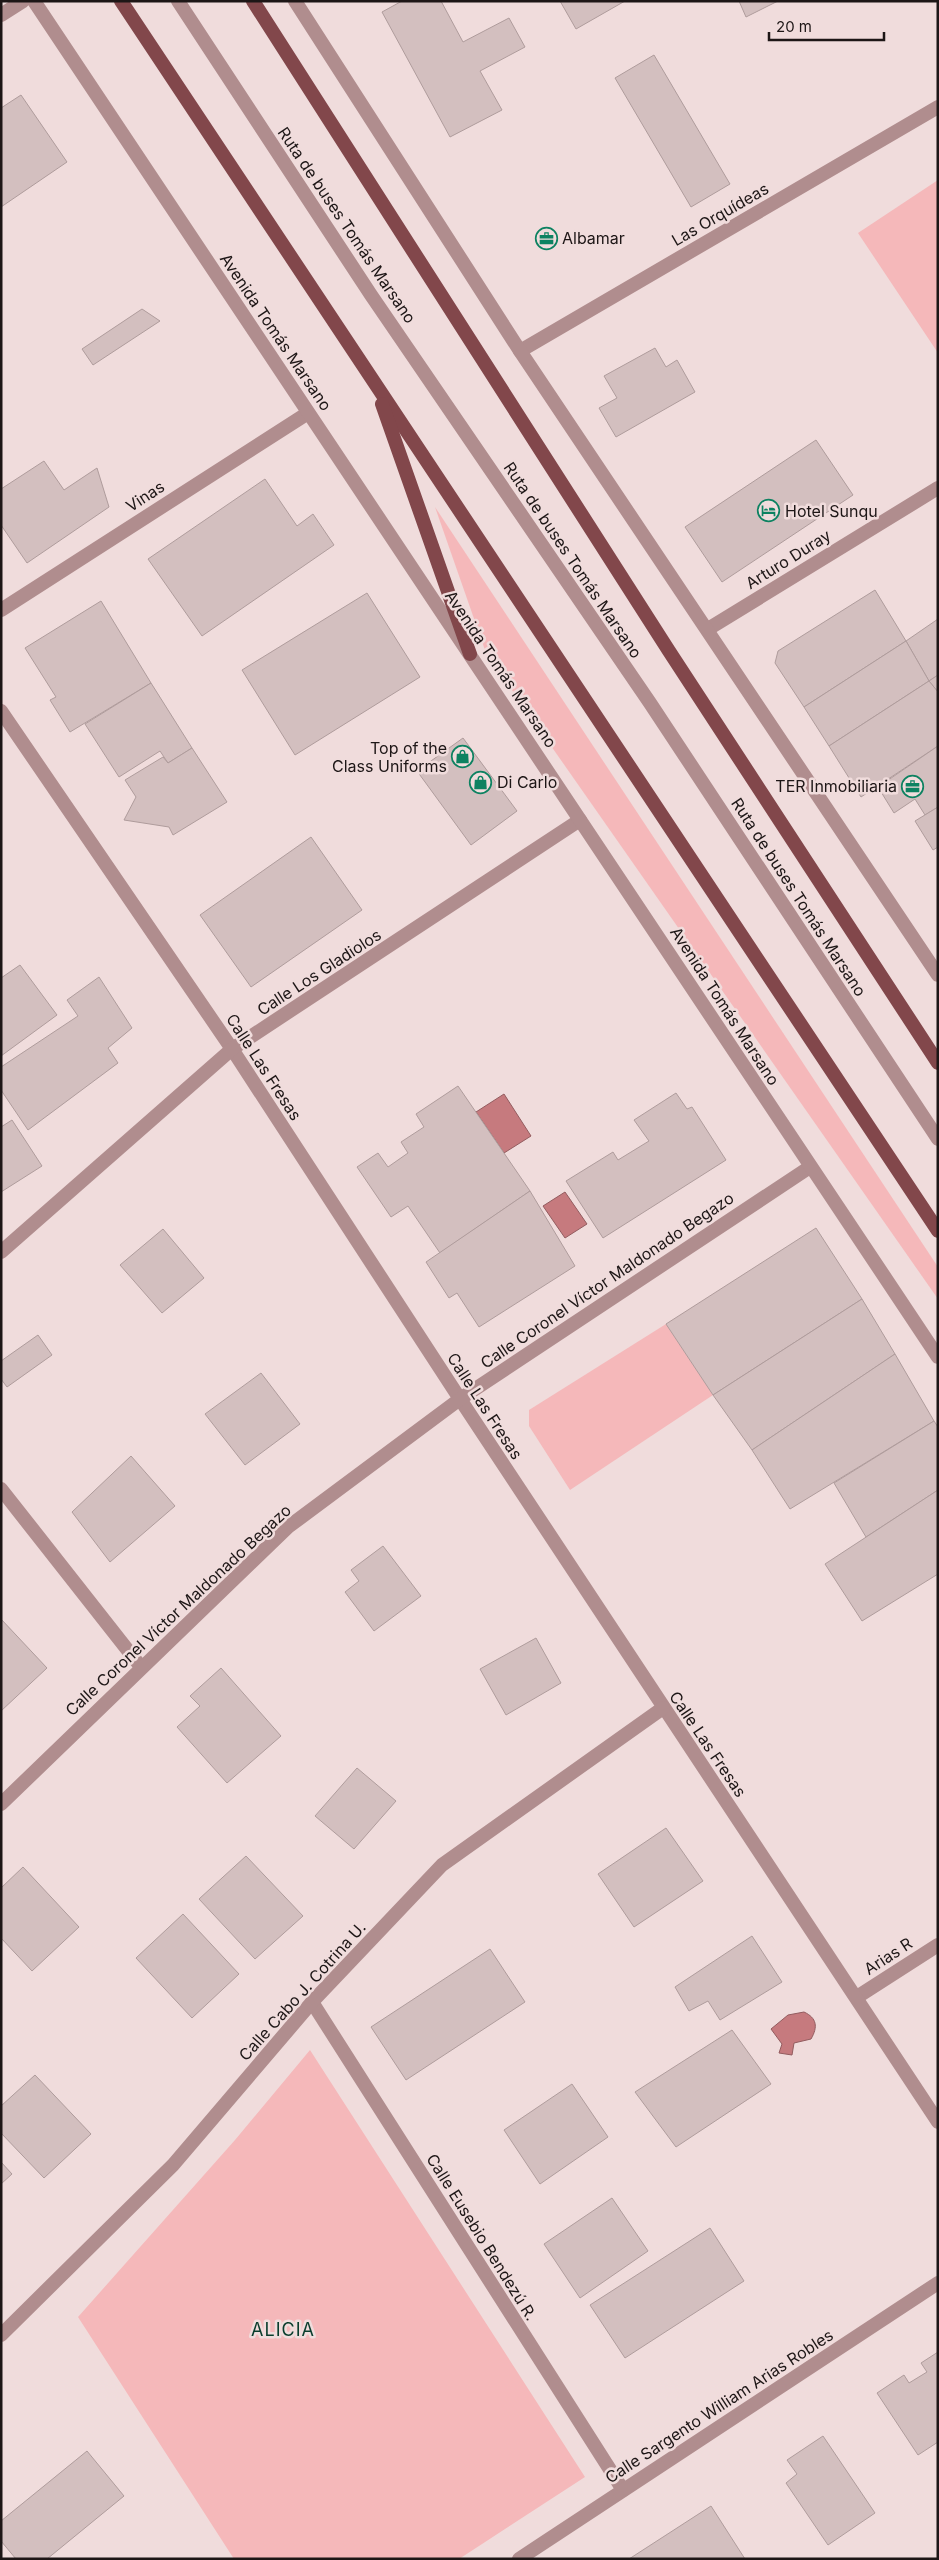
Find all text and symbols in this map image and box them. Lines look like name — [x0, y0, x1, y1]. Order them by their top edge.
scale bar — [769, 10, 884, 42]
text: 20 m — [776, 17, 812, 36]
street label: Ruta de buses Tomás Marsano — [274, 123, 420, 327]
street label: Las Orquídeas — [668, 178, 772, 250]
office icon: Albamar — [534, 226, 558, 250]
place label: Albamar — [562, 228, 625, 248]
street label: Avenida Tomás Marsano — [216, 250, 336, 414]
street label: Ruta de buses Tomás Marsano — [500, 458, 646, 662]
street label: Vinas — [122, 476, 168, 516]
hotel icon: Hotel Sunqu — [757, 499, 781, 523]
place label: Hotel Sunqu — [785, 501, 878, 521]
street label: Arturo Duray — [742, 525, 834, 593]
street label: Avenida Tomás Marsano — [441, 587, 561, 751]
place label: Top of the Class Uniforms — [332, 738, 447, 776]
shop icon: Top of the Class Uniforms — [451, 745, 475, 769]
shop icon: Di Carlo — [469, 770, 493, 794]
place label: Di Carlo — [497, 772, 557, 792]
office icon: TER Inmobiliaria — [901, 774, 925, 798]
place label: TER Inmobiliaria — [775, 776, 897, 796]
street label: Ruta de buses Tomás Marsano — [727, 794, 871, 1000]
street label: Avenida Tomás Marsano — [666, 923, 784, 1089]
street label: Calle Los Gladiolos — [253, 924, 385, 1020]
street label: Calle Las Fresas — [222, 1010, 306, 1124]
street label: Calle Coronel Víctor Maldonado Begazo — [477, 1188, 737, 1372]
street label: Calle Las Fresas — [443, 1349, 527, 1463]
street label: Calle Coronel Víctor Maldonado Begazo — [61, 1500, 295, 1720]
street label: Calle Las Fresas — [665, 1687, 751, 1801]
street label: Calle Cabo J. Cotrina U. — [234, 1917, 370, 2065]
street label: Arias R — [860, 1933, 916, 1979]
street label: Calle Eusebio Bendezú R. — [422, 2150, 542, 2324]
district label: ALICIA — [251, 2319, 315, 2340]
street label: Calle Sargento William Arias Robles — [601, 2325, 837, 2487]

